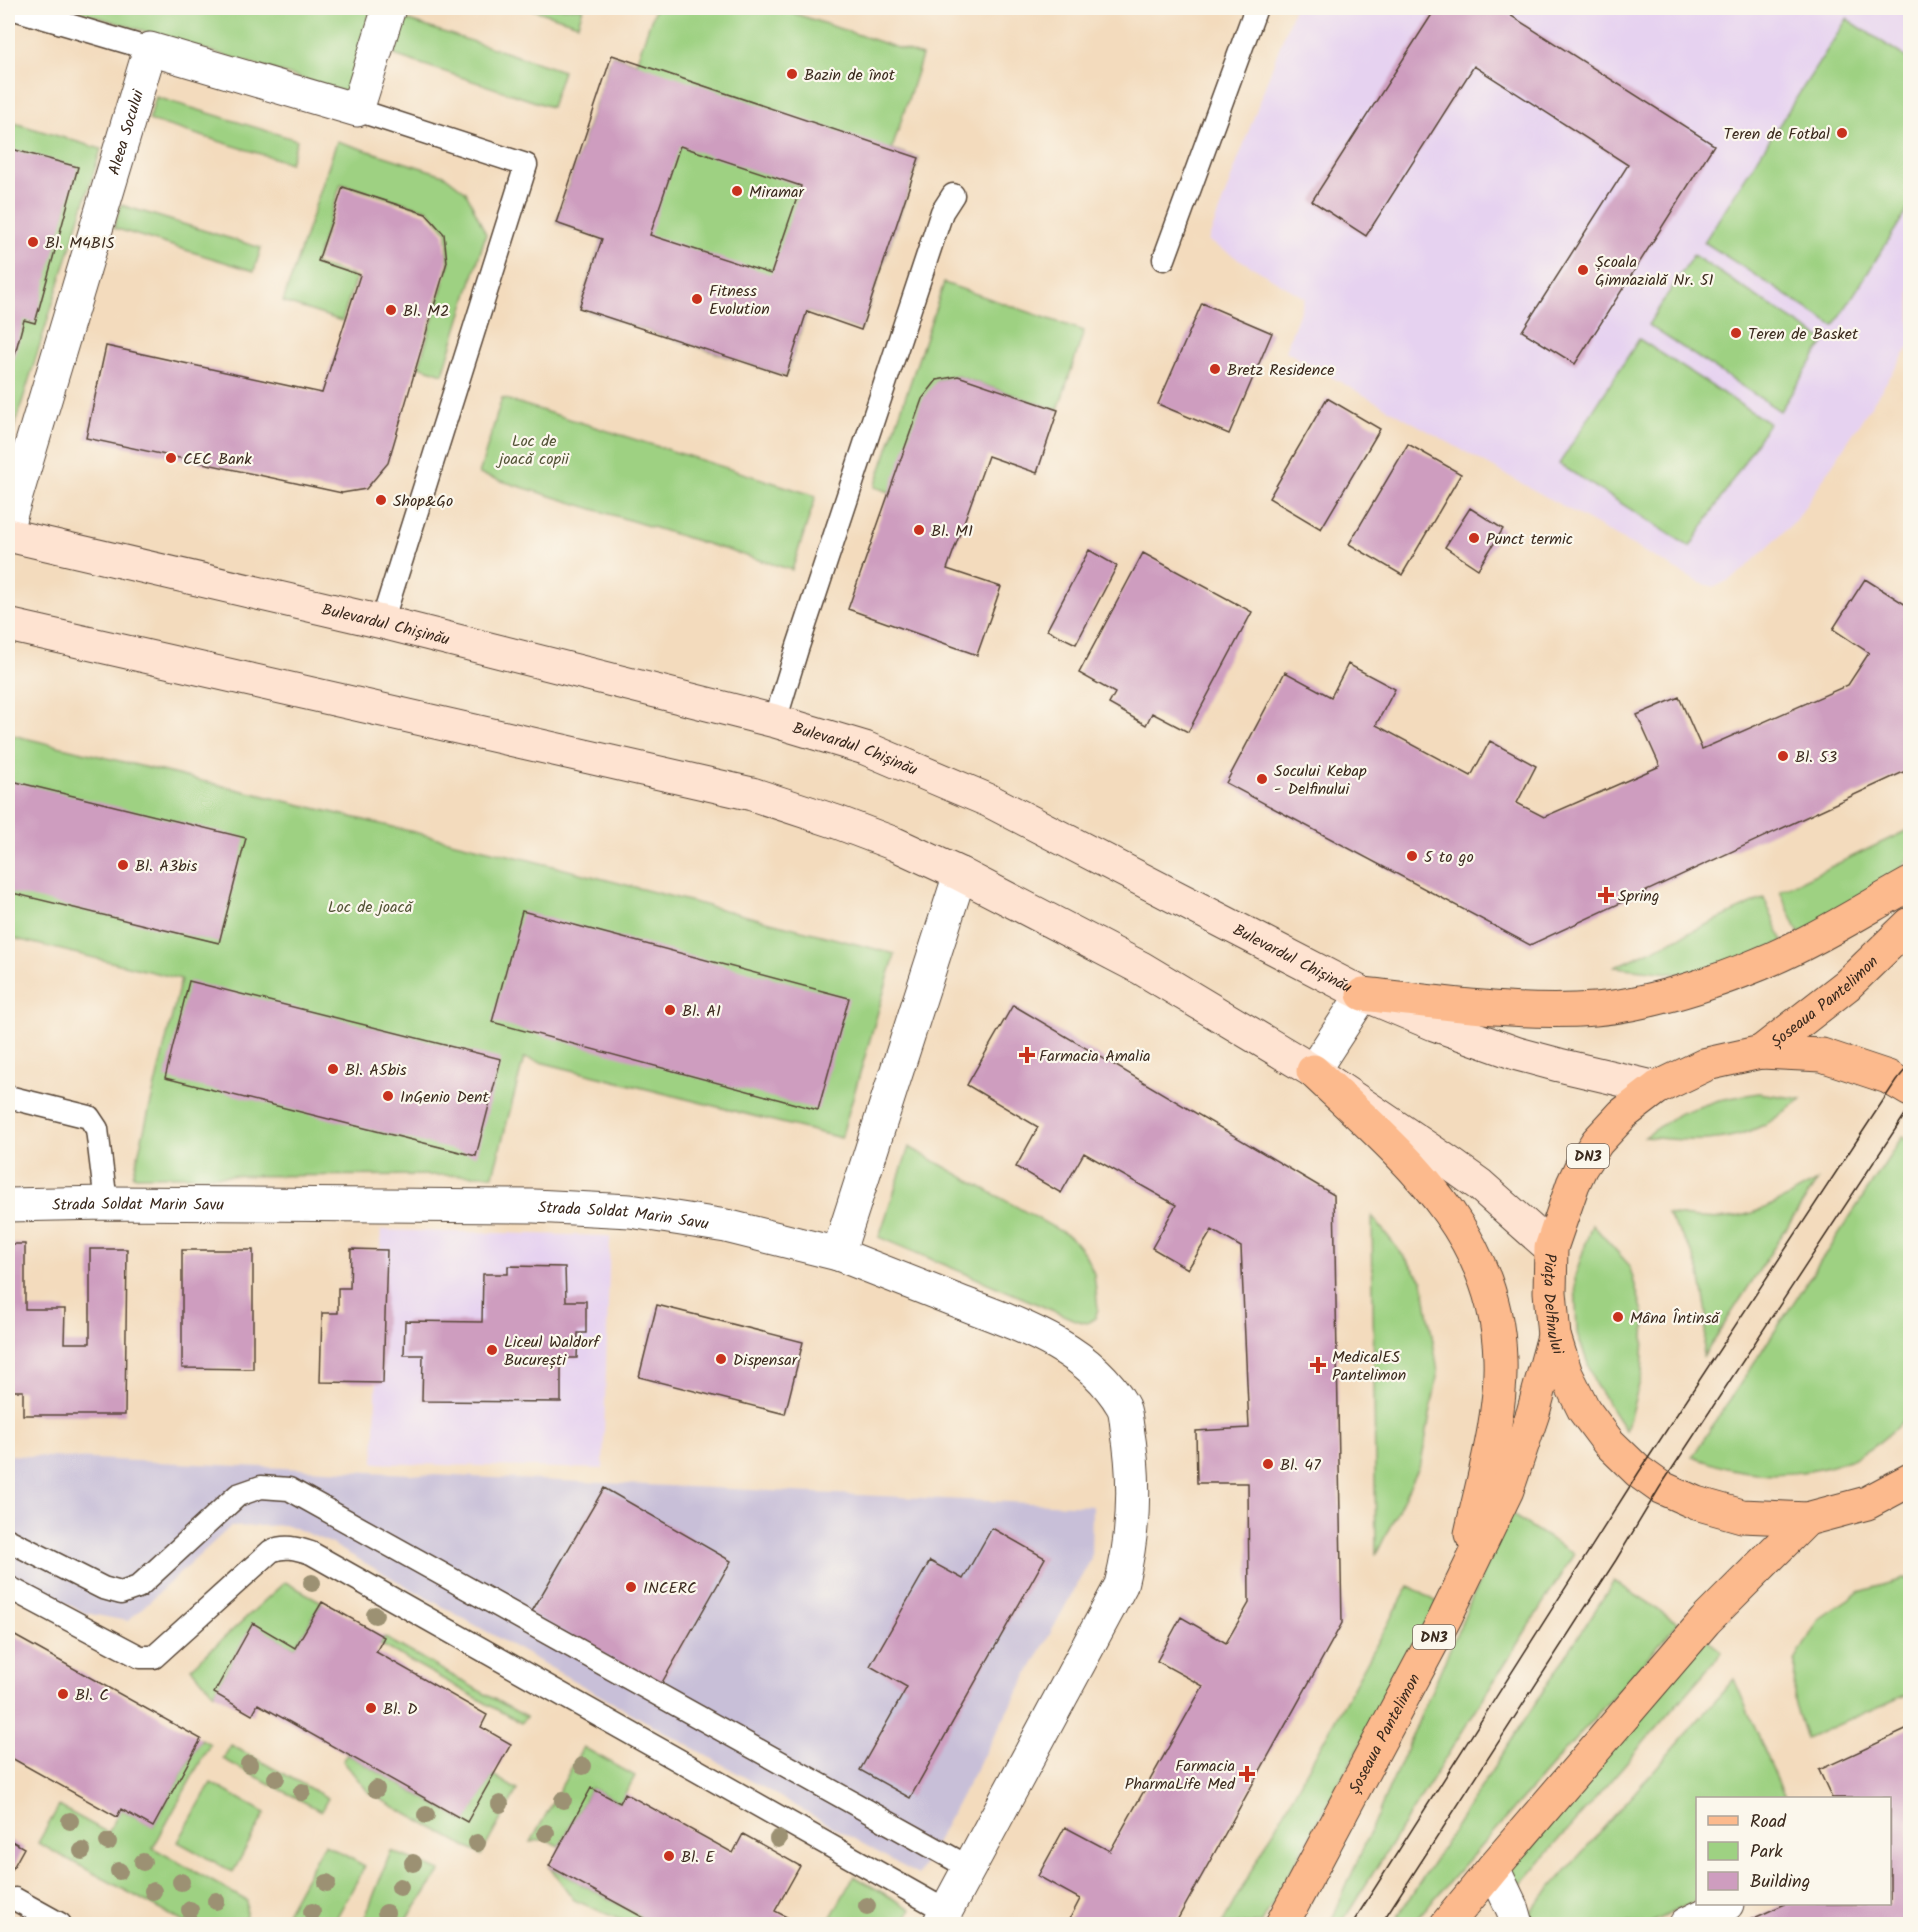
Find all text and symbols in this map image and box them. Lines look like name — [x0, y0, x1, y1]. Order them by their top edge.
place label: Bazin de înot — [804, 63, 896, 88]
marker: Bazin de înot — [785, 67, 799, 81]
street label: Aleea Socului — [102, 86, 151, 178]
place label: Teren de Fotbal — [1724, 122, 1830, 147]
marker: Teren de Fotbal — [1835, 126, 1849, 140]
place label: Miramar — [749, 180, 805, 205]
marker: Miramar — [730, 184, 744, 198]
place label: Bl. M4BIS — [45, 231, 115, 256]
marker: Bl. M4BIS — [26, 235, 40, 249]
place label: Școala Gimnazială Nr. 51 — [1595, 250, 1714, 293]
marker: Școala Gimnazială Nr. 51 — [1576, 263, 1590, 277]
place label: Fitness Evolution — [709, 279, 770, 322]
marker: Fitness Evolution — [690, 292, 704, 306]
place label: Bl. M2 — [403, 299, 449, 324]
marker: Bl. M2 — [384, 303, 398, 317]
place label: Teren de Basket — [1748, 322, 1859, 347]
marker: Teren de Basket — [1729, 326, 1743, 340]
place label: Bretz Residence — [1227, 358, 1335, 383]
marker: Bretz Residence — [1208, 362, 1222, 376]
park label: Loc de joacă copii — [495, 429, 570, 472]
place label: CEC Bank — [183, 447, 252, 472]
marker: CEC Bank — [164, 451, 178, 465]
place label: Shop&Go — [393, 489, 453, 514]
marker: Shop&Go — [374, 493, 388, 507]
place label: Bl. M1 — [931, 519, 973, 544]
marker: Bl. M1 — [912, 523, 926, 537]
place label: Punct termic — [1486, 527, 1573, 552]
marker: Punct termic — [1467, 531, 1481, 545]
street label: Bulevardul Chișinău — [319, 597, 452, 653]
street label: Bulevardul Chișinău — [789, 716, 921, 783]
place label: Bl. 53 — [1795, 745, 1837, 770]
marker: Bl. 53 — [1776, 749, 1790, 763]
place label: Socului Kebap - Delfinului — [1274, 759, 1367, 802]
marker: Socului Kebap - Delfinului — [1255, 772, 1269, 786]
place label: 5 to go — [1424, 845, 1474, 870]
marker: 5 to go — [1405, 849, 1419, 863]
place label: Bl. A3bis — [135, 854, 197, 879]
marker: Bl. A3bis — [116, 858, 130, 872]
place label: Spring — [1618, 884, 1659, 909]
marker: Spring — [1599, 888, 1613, 902]
park label: Loc de joacă — [328, 895, 414, 920]
street label: Bulevardul Chișinău — [1228, 918, 1356, 1000]
street label: Șoseaua Pantelimon — [1765, 950, 1885, 1054]
place label: Bl. A1 — [682, 999, 721, 1024]
marker: Bl. A1 — [663, 1003, 677, 1017]
place label: Farmacia Amalia — [1039, 1044, 1150, 1069]
marker: Farmacia Amalia — [1020, 1048, 1034, 1062]
place label: Bl. A5bis — [345, 1058, 407, 1083]
marker: Bl. A5bis — [326, 1062, 340, 1076]
place label: InGenio Dent — [400, 1085, 490, 1110]
marker: InGenio Dent — [381, 1089, 395, 1103]
road number: DN3 — [1567, 1144, 1609, 1168]
street label: Strada Soldat Marin Savu — [52, 1192, 224, 1218]
street label: Strada Soldat Marin Savu — [537, 1195, 711, 1237]
street label: Piața Delfinului — [1536, 1253, 1570, 1359]
place label: Mâna Întinsă — [1630, 1306, 1720, 1331]
marker: Mâna Întinsă — [1611, 1310, 1625, 1324]
place label: Liceul Waldorf București — [504, 1330, 601, 1373]
marker: Liceul Waldorf București — [485, 1343, 499, 1357]
place label: MedicalES Pantelimon — [1332, 1345, 1406, 1388]
place label: Dispensar — [733, 1348, 799, 1373]
marker: Dispensar — [714, 1352, 728, 1366]
marker: MedicalES Pantelimon — [1309, 1356, 1327, 1374]
place label: Bl. 47 — [1280, 1453, 1321, 1478]
marker: Bl. 47 — [1261, 1457, 1275, 1471]
place label: INCERC — [643, 1576, 697, 1601]
marker: INCERC — [624, 1580, 638, 1594]
road number: DN3 — [1413, 1625, 1455, 1649]
street label: Șoseaua Pantelimon — [1342, 1669, 1427, 1799]
place label: Bl. C — [75, 1683, 109, 1708]
marker: Bl. C — [56, 1687, 70, 1701]
place label: Bl. D — [383, 1697, 418, 1722]
marker: Bl. D — [364, 1701, 378, 1715]
place label: Farmacia PharmaLife Med — [1125, 1754, 1236, 1797]
marker: Farmacia PharmaLife Med — [1240, 1767, 1254, 1781]
legend — [1696, 1797, 1891, 1905]
text: Road — [1750, 1808, 1787, 1837]
text: Park — [1750, 1838, 1783, 1867]
place label: Bl. E — [681, 1845, 715, 1870]
marker: Bl. E — [662, 1849, 676, 1863]
text: Building — [1750, 1868, 1810, 1897]

